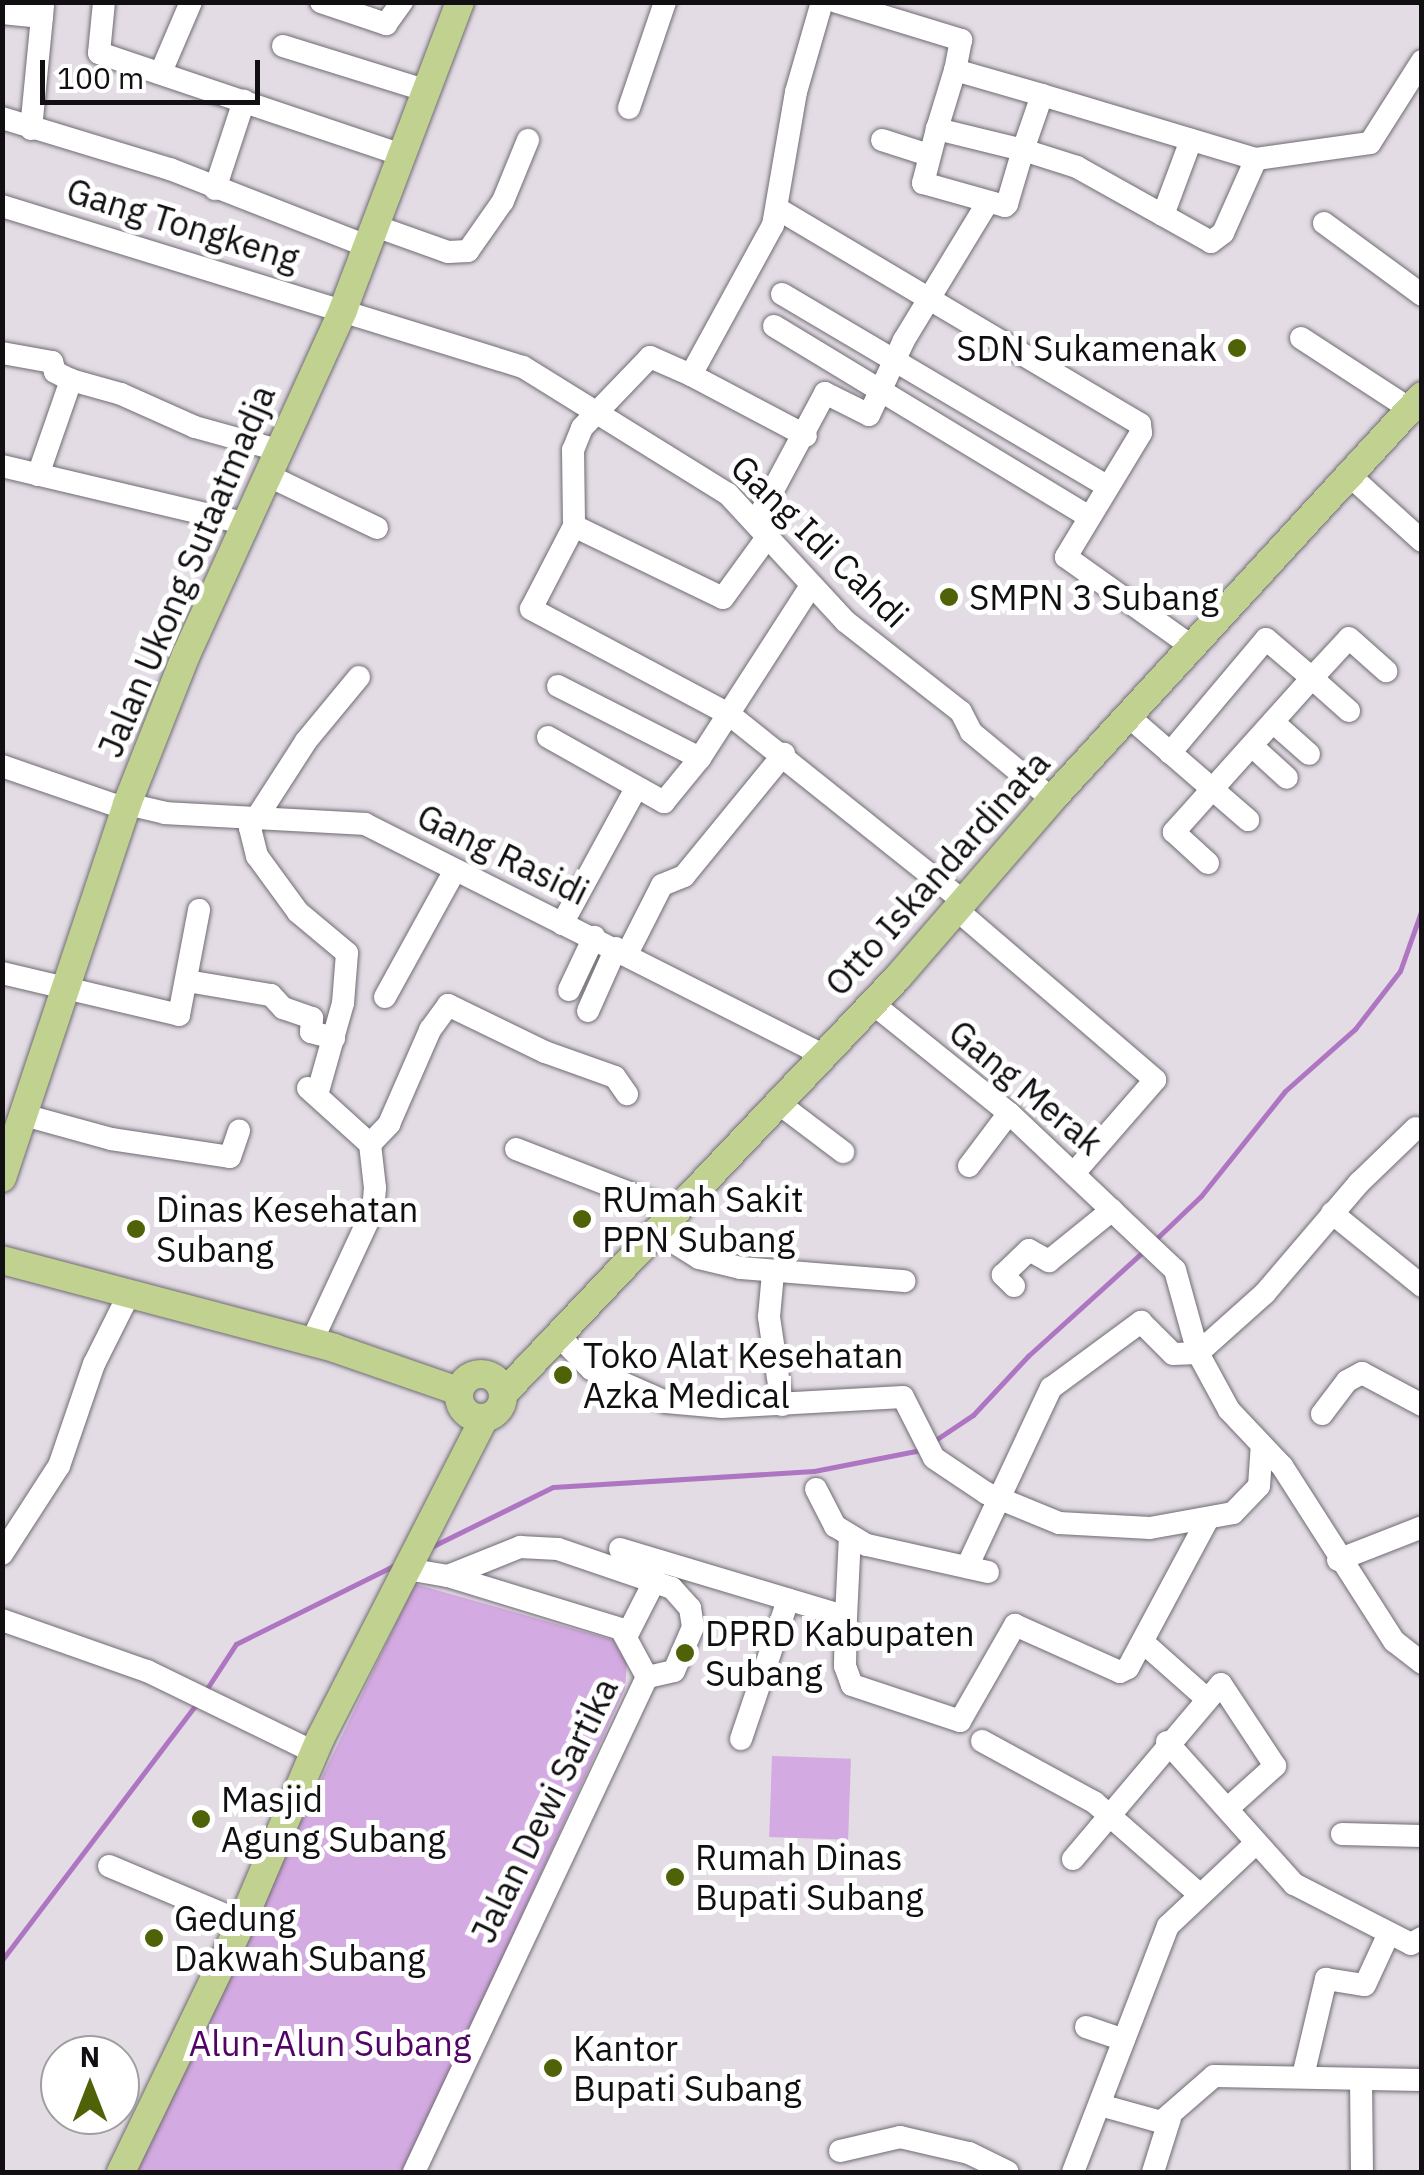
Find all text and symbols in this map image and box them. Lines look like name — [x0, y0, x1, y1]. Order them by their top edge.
scale bar — [45, 40, 265, 102]
text: 100 m — [57, 58, 144, 97]
street label: Gang Tongkeng — [62, 169, 304, 279]
place label: SDN Sukamenak — [956, 327, 1217, 369]
marker: SDN Sukamenak — [1226, 337, 1248, 359]
street label: Jalan Ukong Sutaatmadja — [89, 379, 283, 763]
street label: Gang Idi Cahdi — [723, 446, 917, 636]
place label: SMPN 3 Subang — [969, 576, 1219, 618]
marker: SMPN 3 Subang — [938, 586, 960, 608]
street label: Otto Iskandardinata — [816, 742, 1058, 1004]
street label: Gang Rasidi — [411, 795, 595, 913]
street label: Gang Merak — [941, 1011, 1111, 1163]
place label: RUmah Sakit PPN Subang — [602, 1178, 804, 1260]
place label: Dinas Kesehatan Subang — [156, 1188, 418, 1270]
marker: RUmah Sakit PPN Subang — [571, 1208, 593, 1230]
marker: Dinas Kesehatan Subang — [125, 1218, 147, 1240]
place label: Toko Alat Kesehatan Azka Medical — [583, 1334, 903, 1416]
marker: Toko Alat Kesehatan Azka Medical — [552, 1364, 574, 1386]
place label: DPRD Kabupaten Subang — [705, 1612, 975, 1694]
marker: DPRD Kabupaten Subang — [674, 1642, 696, 1664]
street label: Jalan Dewi Sartika — [462, 1671, 626, 1949]
place label: Masjid Agung Subang — [221, 1778, 446, 1860]
marker: Masjid Agung Subang — [190, 1808, 212, 1830]
place label: Rumah Dinas Bupati Subang — [695, 1836, 924, 1918]
marker: Rumah Dinas Bupati Subang — [664, 1866, 686, 1888]
place label: Gedung Dakwah Subang — [174, 1897, 426, 1979]
marker: Gedung Dakwah Subang — [143, 1927, 165, 1949]
park label: Alun-Alun Subang — [189, 2022, 471, 2064]
place label: Kantor Bupati Subang — [573, 2027, 802, 2109]
north arrow — [40, 2035, 140, 2135]
text: N — [80, 2038, 100, 2075]
marker: Kantor Bupati Subang — [542, 2057, 564, 2079]

